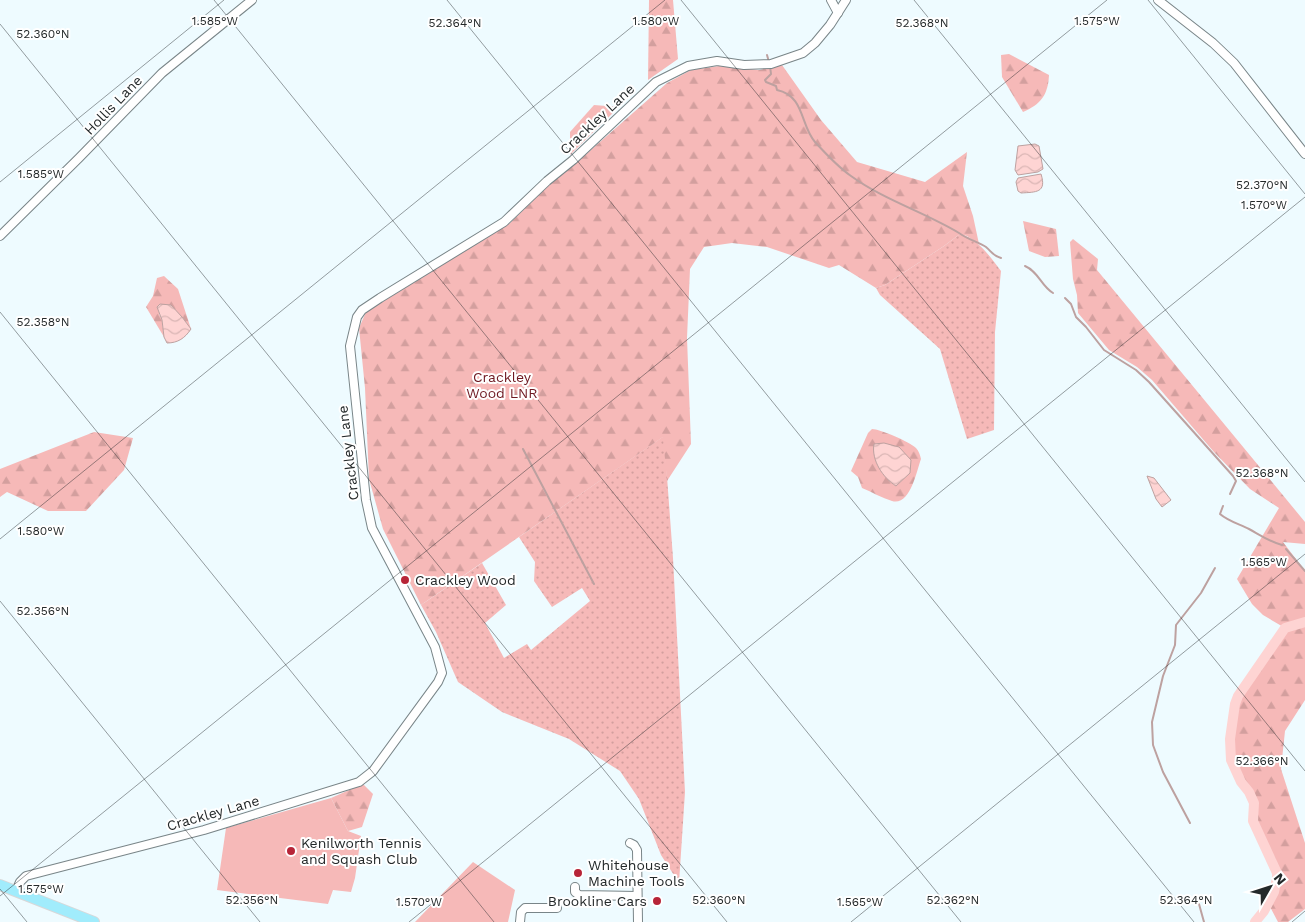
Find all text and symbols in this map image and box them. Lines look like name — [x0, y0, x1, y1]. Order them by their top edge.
text: 1.585°W — [192, 14, 239, 28]
text: 1.580°W — [633, 14, 680, 28]
text: 1.575°W — [1074, 14, 1120, 28]
text: 52.364°N — [428, 16, 482, 30]
text: 52.368°N — [895, 16, 949, 30]
text: 52.360°N — [16, 27, 70, 41]
street label: Hollis Lane — [81, 72, 145, 138]
street label: Crackley Lane — [557, 81, 637, 157]
text: 1.585°W — [18, 167, 65, 181]
text: 52.370°N — [1236, 178, 1288, 192]
text: 1.570°W — [1241, 198, 1287, 212]
text: 52.358°N — [17, 315, 69, 329]
park label: Crackley Wood LNR — [466, 369, 538, 401]
street label: Crackley Lane — [334, 405, 362, 501]
text: 52.368°N — [1235, 466, 1289, 480]
text: 1.580°W — [18, 524, 65, 538]
text: 1.565°W — [1241, 555, 1288, 569]
place label: Crackley Wood — [415, 572, 516, 588]
marker: Crackley Wood — [399, 574, 411, 586]
text: 52.356°N — [17, 604, 69, 618]
text: 52.366°N — [1235, 754, 1289, 768]
street label: Crackley Lane — [165, 792, 261, 834]
place label: Kenilworth Tennis and Squash Club — [301, 835, 422, 867]
marker: Kenilworth Tennis and Squash Club — [285, 845, 297, 857]
place label: Whitehouse Machine Tools — [588, 857, 685, 889]
north arrow — [1245, 862, 1295, 912]
marker: Whitehouse Machine Tools — [572, 867, 584, 879]
text: N — [1271, 870, 1290, 888]
text: 1.575°W — [18, 882, 64, 896]
text: 52.356°N — [226, 893, 278, 907]
place label: Brookline Cars — [548, 893, 647, 909]
text: 52.360°N — [692, 893, 746, 907]
text: 52.362°N — [927, 893, 979, 907]
text: 52.364°N — [1159, 893, 1213, 907]
text: 1.570°W — [396, 895, 442, 909]
marker: Brookline Cars — [651, 895, 663, 907]
text: 1.565°W — [837, 895, 884, 909]

